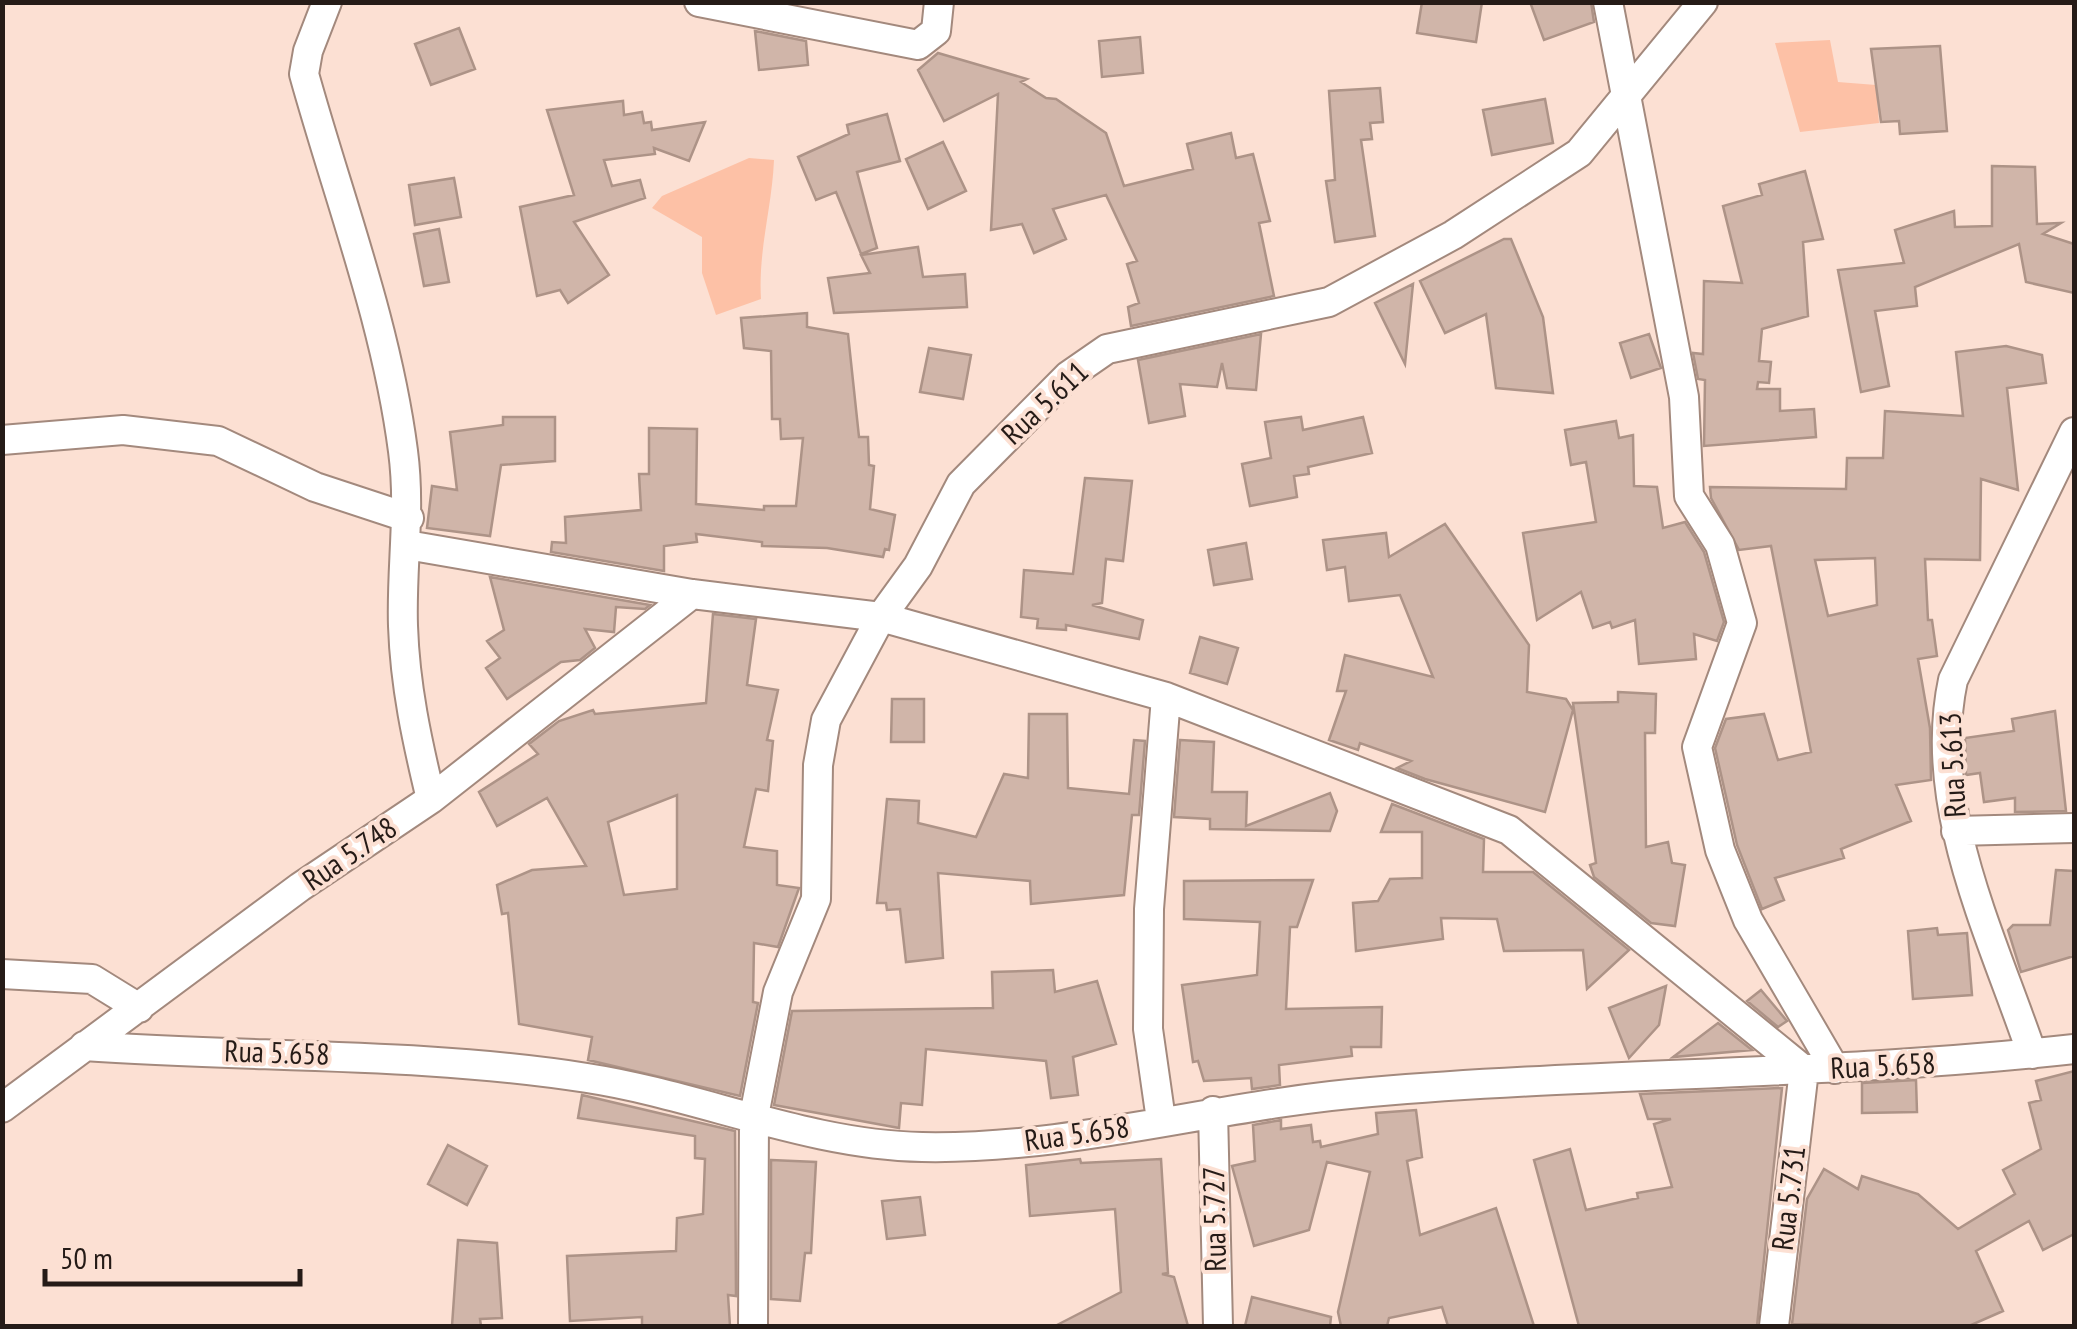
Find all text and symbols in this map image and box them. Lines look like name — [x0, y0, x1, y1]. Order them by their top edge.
street label: Rua 5.611 — [992, 352, 1096, 452]
street label: Rua 5.613 — [1929, 712, 1974, 819]
street label: Rua 5.748 — [295, 807, 404, 898]
street label: Rua 5.658 — [224, 1030, 330, 1073]
street label: Rua 5.658 — [1829, 1042, 1936, 1087]
street label: Rua 5.658 — [1022, 1106, 1132, 1159]
street label: Rua 5.731 — [1762, 1143, 1813, 1252]
street label: Rua 5.727 — [1193, 1166, 1234, 1272]
scale bar — [45, 1224, 300, 1286]
text: 50 m — [60, 1238, 113, 1277]

